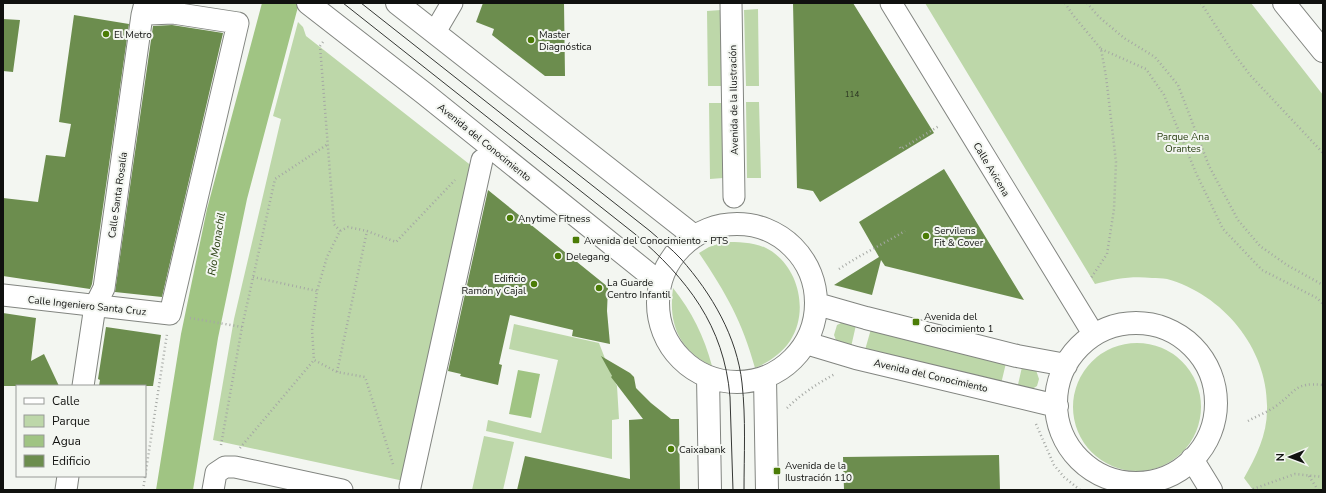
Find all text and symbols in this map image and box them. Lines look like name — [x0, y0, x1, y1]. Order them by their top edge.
place label: El Metro — [114, 28, 152, 42]
place label: Master Diagnóstica — [539, 28, 592, 54]
marker: El Metro — [101, 29, 111, 39]
marker: Master Diagnóstica — [526, 35, 536, 45]
street label: Avenida de la Ilustración — [726, 45, 742, 155]
house number: 114 — [845, 89, 859, 100]
street label: Avenida del Conocimiento — [435, 101, 535, 185]
park label: Parque Ana Orantes — [1157, 130, 1209, 156]
street label: Calle Avicena — [969, 140, 1013, 199]
street label: Calle Santa Rosalía — [105, 151, 131, 239]
water label: Río Monachil — [204, 211, 229, 277]
place label: Anytime Fitness — [518, 212, 591, 226]
marker: Anytime Fitness — [505, 213, 515, 223]
place label: Servilens Fit & Cover — [934, 224, 984, 250]
marker: Servilens Fit & Cover — [921, 231, 931, 241]
place label: Avenida del Conocimiento - PTS — [584, 234, 728, 248]
marker: Avenida del Conocimiento - PTS — [571, 235, 581, 245]
place label: Delegang — [566, 250, 610, 264]
marker: Delegang — [553, 251, 563, 261]
place label: Edificio Ramón y Cajal — [461, 272, 526, 298]
place label: La Guarde Centro Infantil — [607, 276, 671, 302]
marker: Edificio Ramón y Cajal — [529, 279, 539, 289]
marker: La Guarde Centro Infantil — [594, 283, 604, 293]
street label: Calle Ingeniero Santa Cruz — [27, 293, 147, 319]
place label: Avenida del Conocimiento 1 — [924, 310, 994, 336]
marker: Avenida del Conocimiento 1 — [911, 317, 921, 327]
street label: Avenida del Conocimiento — [872, 356, 990, 396]
legend — [16, 385, 146, 477]
text: Calle — [52, 393, 80, 409]
text: Parque — [52, 413, 90, 429]
text: Agua — [52, 433, 81, 449]
north arrow — [1270, 437, 1310, 477]
place label: Caixabank — [679, 443, 727, 457]
marker: Caixabank — [666, 444, 676, 454]
text: Edificio — [52, 453, 91, 469]
text: N — [1273, 453, 1288, 461]
place label: Avenida de la Ilustración 110 — [785, 459, 852, 485]
marker: Avenida de la Ilustración 110 — [772, 466, 782, 476]

